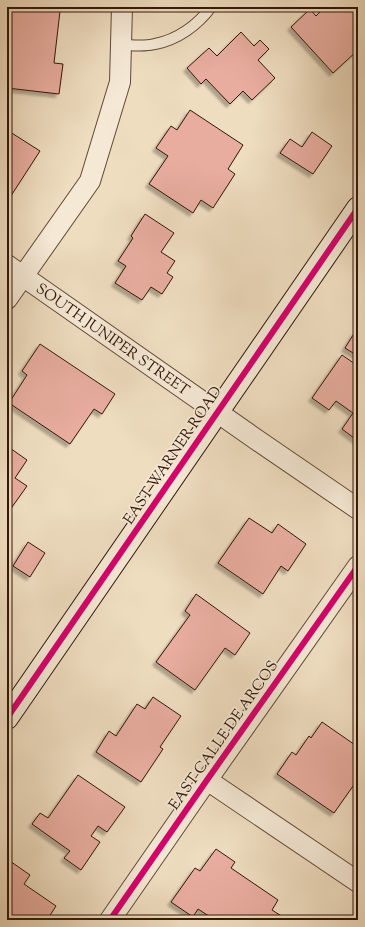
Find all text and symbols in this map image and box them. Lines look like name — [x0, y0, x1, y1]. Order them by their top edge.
street label: SOUTH JUNIPER STREET — [31, 279, 194, 402]
street label: EAST WARNER ROAD — [119, 382, 227, 529]
street label: EAST CALLE DE ARCOS — [165, 657, 284, 815]

